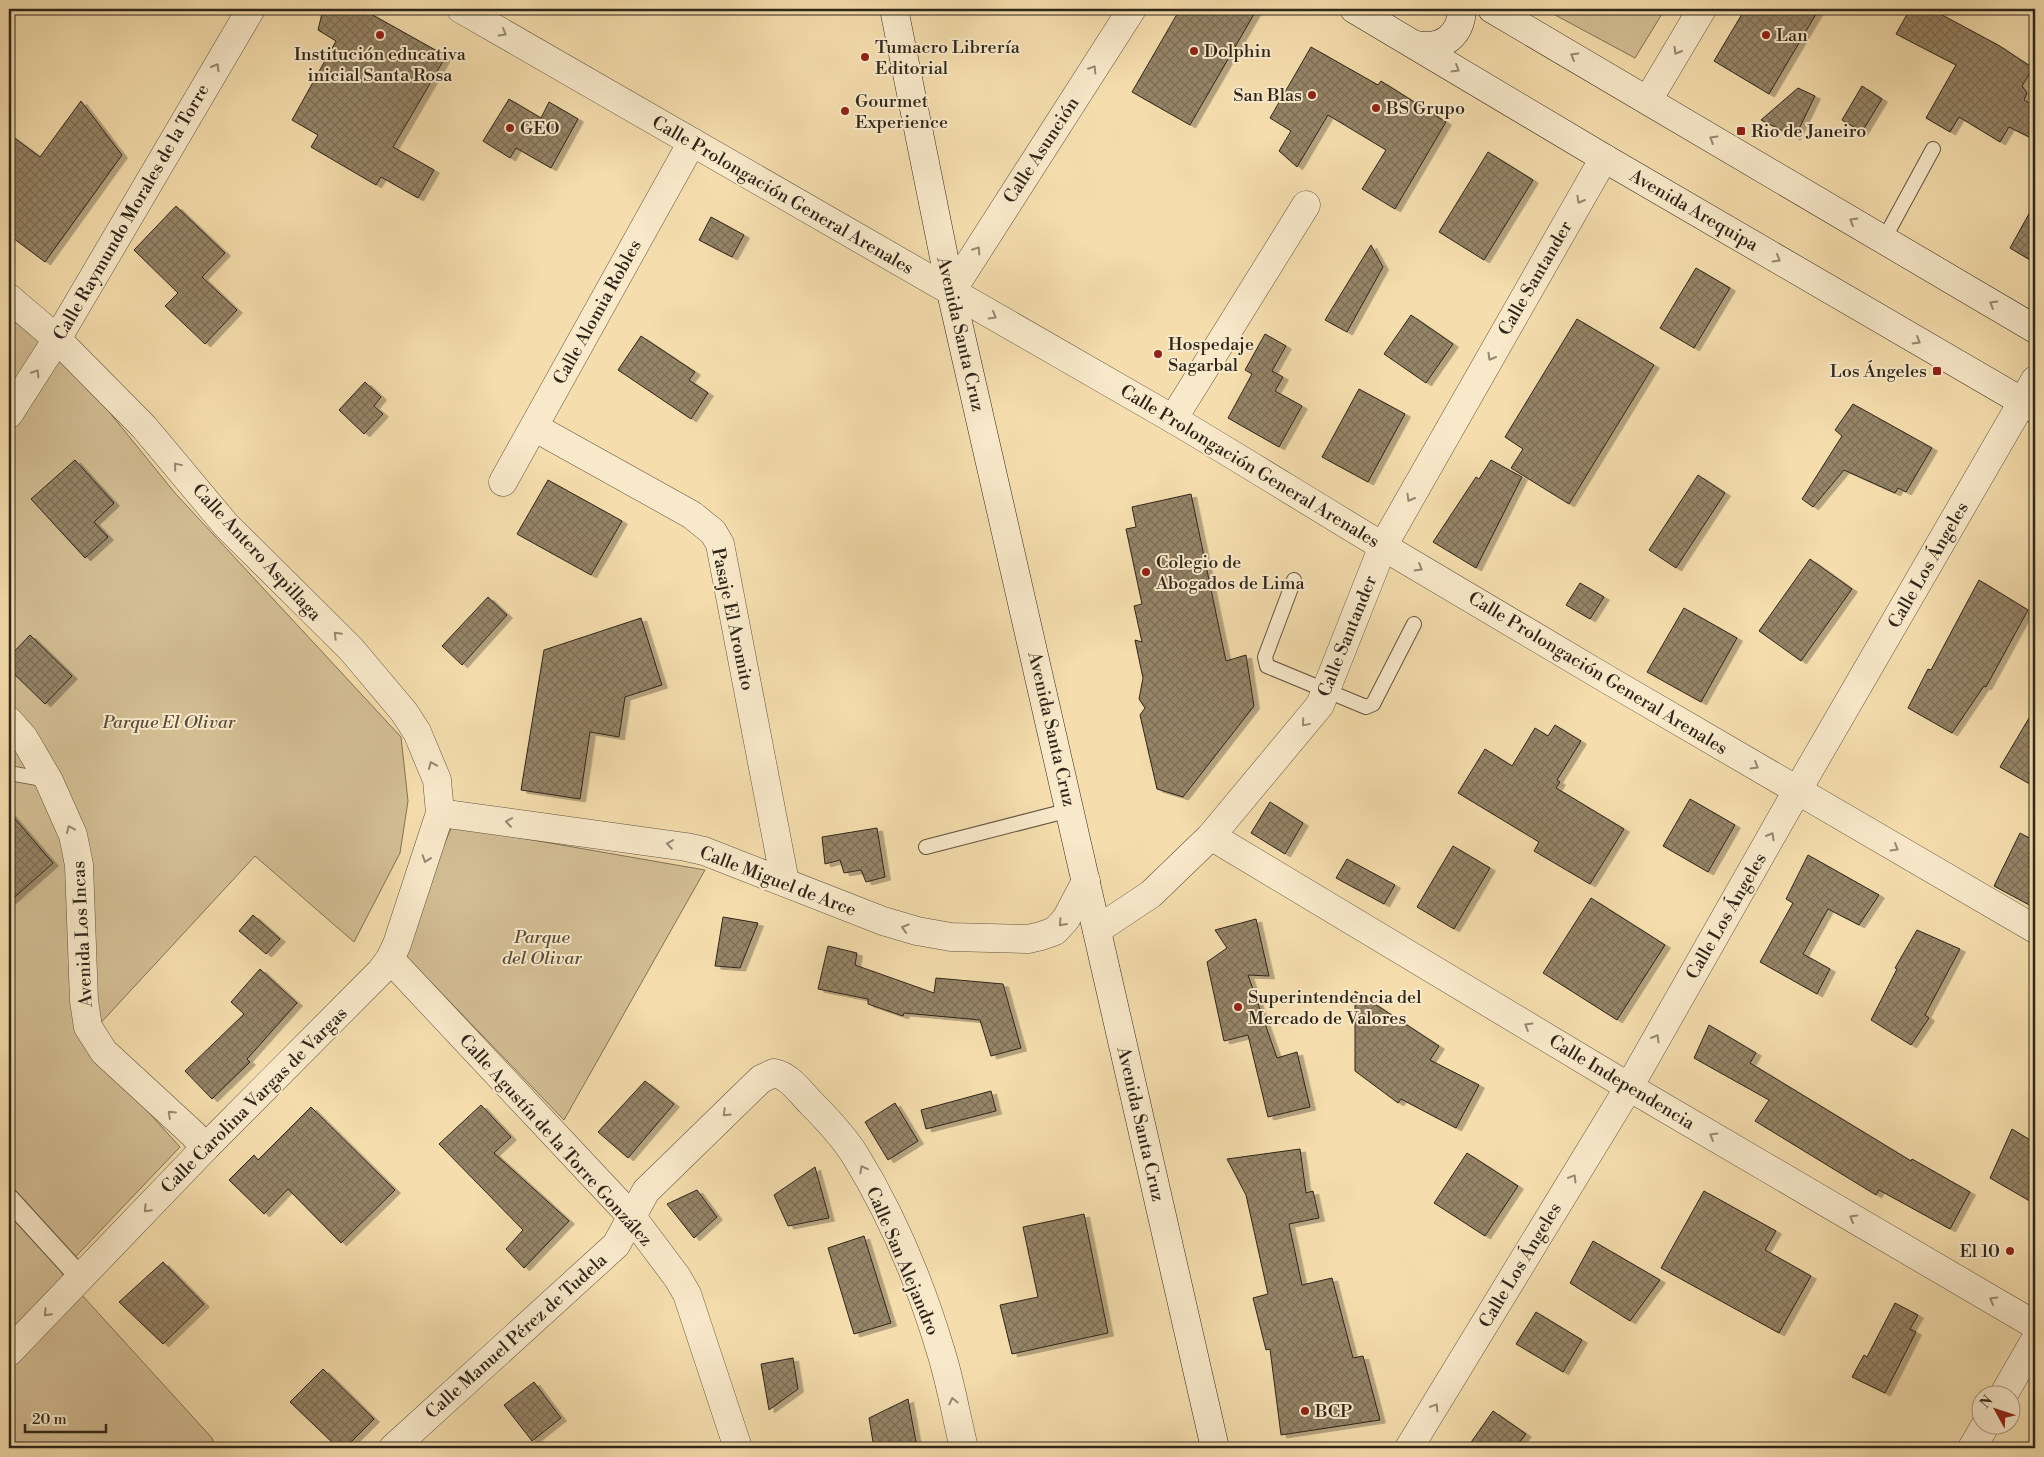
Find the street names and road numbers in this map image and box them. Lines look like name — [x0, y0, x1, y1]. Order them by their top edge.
street label: Calle Raymundo Morales de la Torre — [48, 80, 214, 345]
street label: Calle Asunción — [999, 93, 1084, 208]
street label: Calle Prolongación General Arenales — [648, 111, 918, 280]
street label: Avenida Arequipa — [1624, 164, 1763, 257]
street label: Calle Santander — [1493, 217, 1578, 340]
street label: Calle Alomia Robles — [548, 236, 647, 389]
street label: Avenida Santa Cruz — [931, 253, 990, 414]
street label: Calle Prolongación General Arenales — [1116, 380, 1384, 553]
street label: Calle Antero Aspillaga — [187, 479, 327, 626]
street label: Calle Los Ángeles — [1883, 498, 1974, 633]
street label: Pasaje El Aromito — [706, 546, 759, 693]
street label: Calle Santander — [1313, 572, 1382, 700]
street label: Calle Prolongación General Arenales — [1464, 587, 1732, 760]
street label: Avenida Santa Cruz — [1022, 648, 1081, 809]
street label: Calle Miguel de Arce — [696, 841, 859, 922]
street label: Calle Los Ángeles — [1681, 849, 1772, 984]
street label: Avenida Los Incas — [67, 860, 98, 1009]
street label: Calle Carolina Vargas de Vargas — [156, 1002, 353, 1198]
street label: Calle Agustín de la Torre González — [454, 1029, 657, 1251]
street label: Calle Independencia — [1545, 1030, 1700, 1136]
street label: Avenida Santa Cruz — [1111, 1043, 1170, 1204]
street label: Calle San Alejandro — [861, 1183, 944, 1339]
street label: Calle Los Ángeles — [1474, 1198, 1567, 1332]
street label: Calle Manuel Pérez de Tudela — [421, 1248, 613, 1424]

